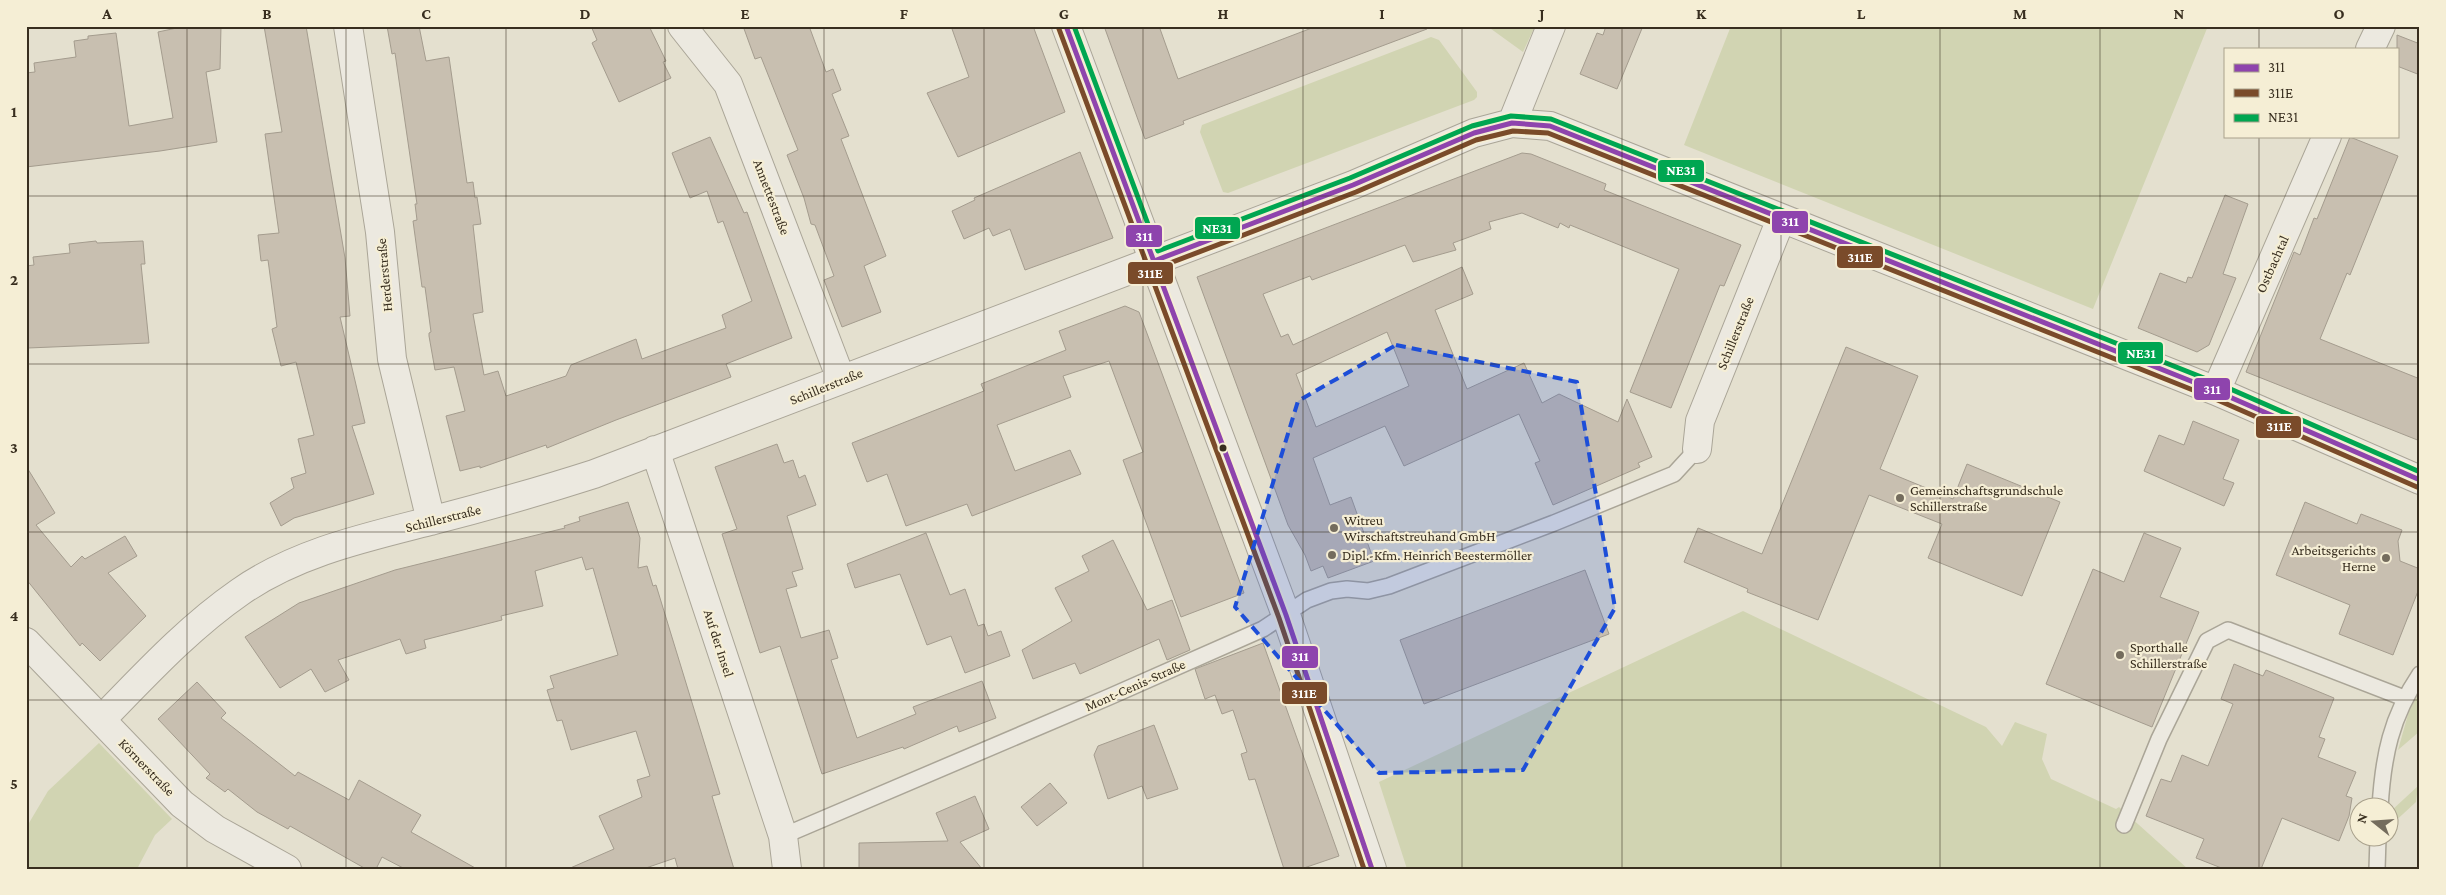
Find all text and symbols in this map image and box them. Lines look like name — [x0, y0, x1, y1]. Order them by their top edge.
text: A — [101, 5, 112, 22]
text: B — [262, 5, 272, 22]
text: C — [421, 5, 431, 22]
text: D — [579, 5, 591, 22]
text: E — [740, 5, 750, 22]
text: F — [900, 5, 909, 22]
text: G — [1059, 5, 1069, 22]
text: H — [1218, 5, 1229, 22]
text: I — [1379, 5, 1385, 22]
text: J — [1537, 5, 1545, 22]
text: K — [1696, 5, 1707, 22]
text: L — [1857, 5, 1866, 22]
text: M — [2013, 5, 2027, 22]
text: N — [2174, 5, 2185, 22]
text: O — [2333, 5, 2345, 22]
legend — [2224, 48, 2398, 138]
text: 311 — [2268, 59, 2285, 75]
text: 311E — [2268, 85, 2293, 101]
text: 1 — [11, 103, 17, 120]
text: NE31 — [2268, 109, 2298, 125]
street label: Annettestraße — [750, 157, 794, 237]
line badge: NE31 — [1657, 159, 1705, 183]
text: NE31 — [1666, 162, 1696, 178]
line badge: 311 — [1771, 210, 1809, 234]
text: 311 — [1781, 213, 1799, 229]
line badge: NE31 — [1194, 216, 1241, 240]
text: NE31 — [1202, 220, 1232, 236]
line badge: 311 — [1125, 224, 1163, 248]
text: 311 — [1135, 228, 1153, 244]
street label: Ostbachtal — [2252, 233, 2292, 295]
street label: Herderstraße — [373, 238, 395, 312]
line badge: 311E — [1836, 245, 1884, 269]
text: 311E — [1847, 249, 1873, 265]
line badge: 311E — [1127, 261, 1174, 285]
text: 311E — [1137, 265, 1163, 281]
text: 2 — [10, 271, 18, 288]
street label: Schillerstraße — [1713, 294, 1757, 372]
line badge: NE31 — [2117, 341, 2164, 365]
text: NE31 — [2126, 345, 2156, 361]
street label: Schillerstraße — [787, 364, 865, 408]
line badge: 311 — [2193, 377, 2231, 401]
text: 311 — [2203, 381, 2221, 397]
line badge: 311E — [2255, 415, 2302, 439]
text: 311E — [2266, 418, 2292, 434]
text: 3 — [10, 439, 18, 456]
unlabelled marker — [1218, 443, 1228, 453]
place label: Gemeinschaftsgrundschule Schillerstraße — [1910, 482, 2063, 514]
marker: Gemeinschaftsgrundschule Schillerstraße — [1894, 492, 1906, 504]
street label: Schillerstraße — [404, 501, 482, 535]
place label: Witreu Wirschaftstreuhand GmbH — [1344, 512, 1495, 544]
marker: Witreu Wirschaftstreuhand GmbH — [1328, 522, 1340, 534]
place label: Arbeitsgerichts Herne — [2291, 542, 2376, 574]
place label: Dipl.-Kfm. Heinrich Beestermöller — [1342, 547, 1532, 563]
marker: Dipl.-Kfm. Heinrich Beestermöller — [1326, 549, 1338, 561]
marker: Arbeitsgerichts Herne — [2380, 552, 2392, 564]
text: 4 — [10, 607, 19, 624]
street label: Auf der Insel — [701, 607, 738, 679]
place label: Sporthalle Schillerstraße — [2130, 639, 2207, 671]
line badge: 311 — [1281, 645, 1319, 669]
text: 311 — [1291, 648, 1309, 664]
marker: Sporthalle Schillerstraße — [2114, 649, 2126, 661]
street label: Mont-Cenis-Straße — [1082, 656, 1188, 714]
line badge: 311E — [1281, 681, 1328, 705]
text: 311E — [1291, 685, 1317, 701]
street label: Körnerstraße — [116, 735, 178, 799]
text: 5 — [10, 775, 18, 792]
north arrow — [2348, 798, 2398, 848]
text: N — [2353, 811, 2371, 825]

